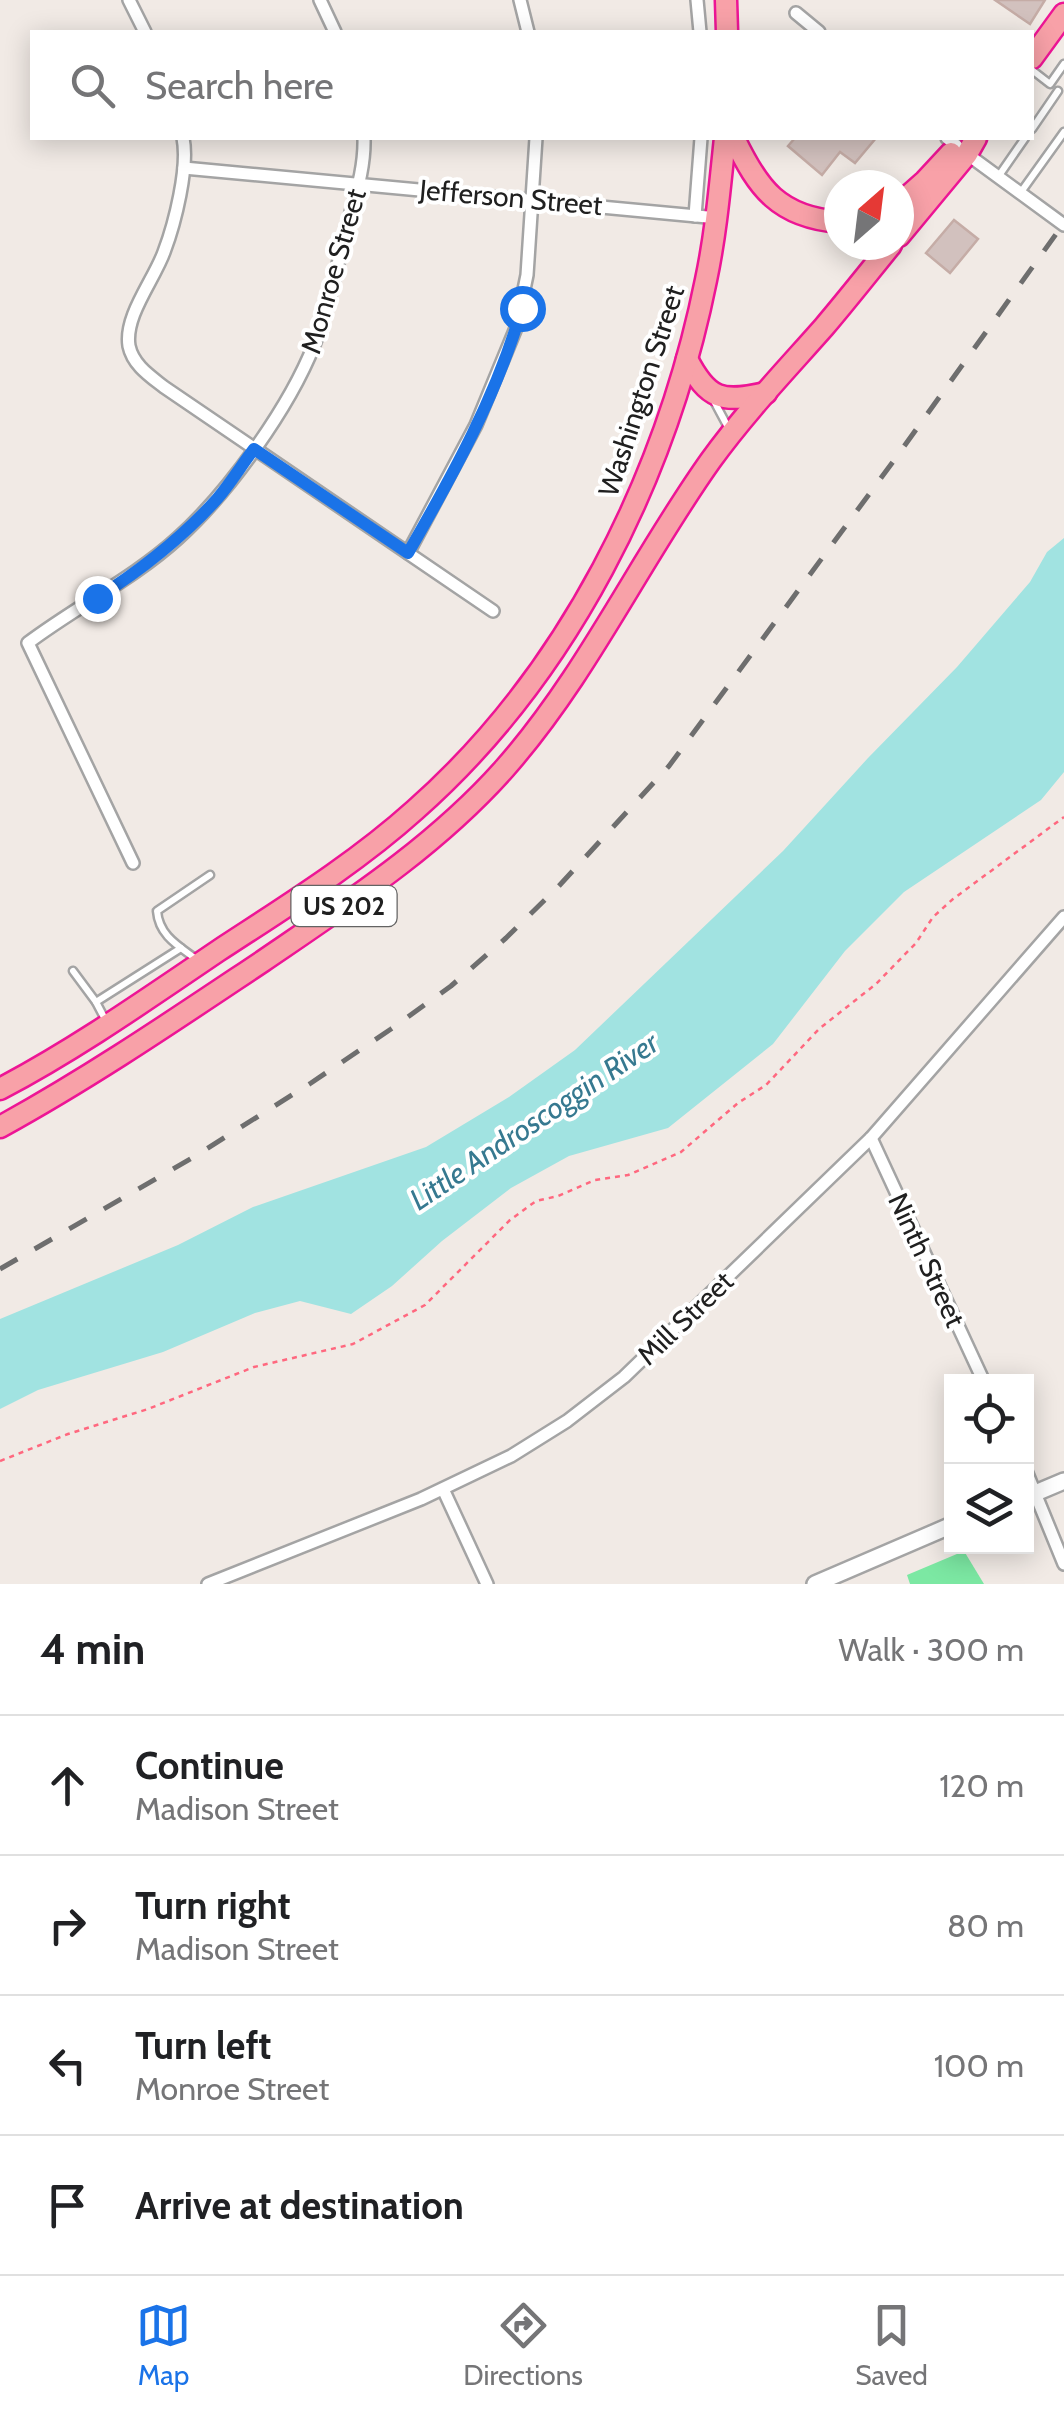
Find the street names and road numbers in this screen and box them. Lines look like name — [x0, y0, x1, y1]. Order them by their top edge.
street label: Jefferson Street — [417, 172, 604, 222]
street label: Monroe Street — [293, 185, 373, 357]
street label: Washington Street — [591, 281, 691, 501]
road number: US 202 — [292, 886, 396, 926]
street label: Ninth Street — [881, 1188, 973, 1332]
street label: Mill Street — [630, 1264, 740, 1372]

